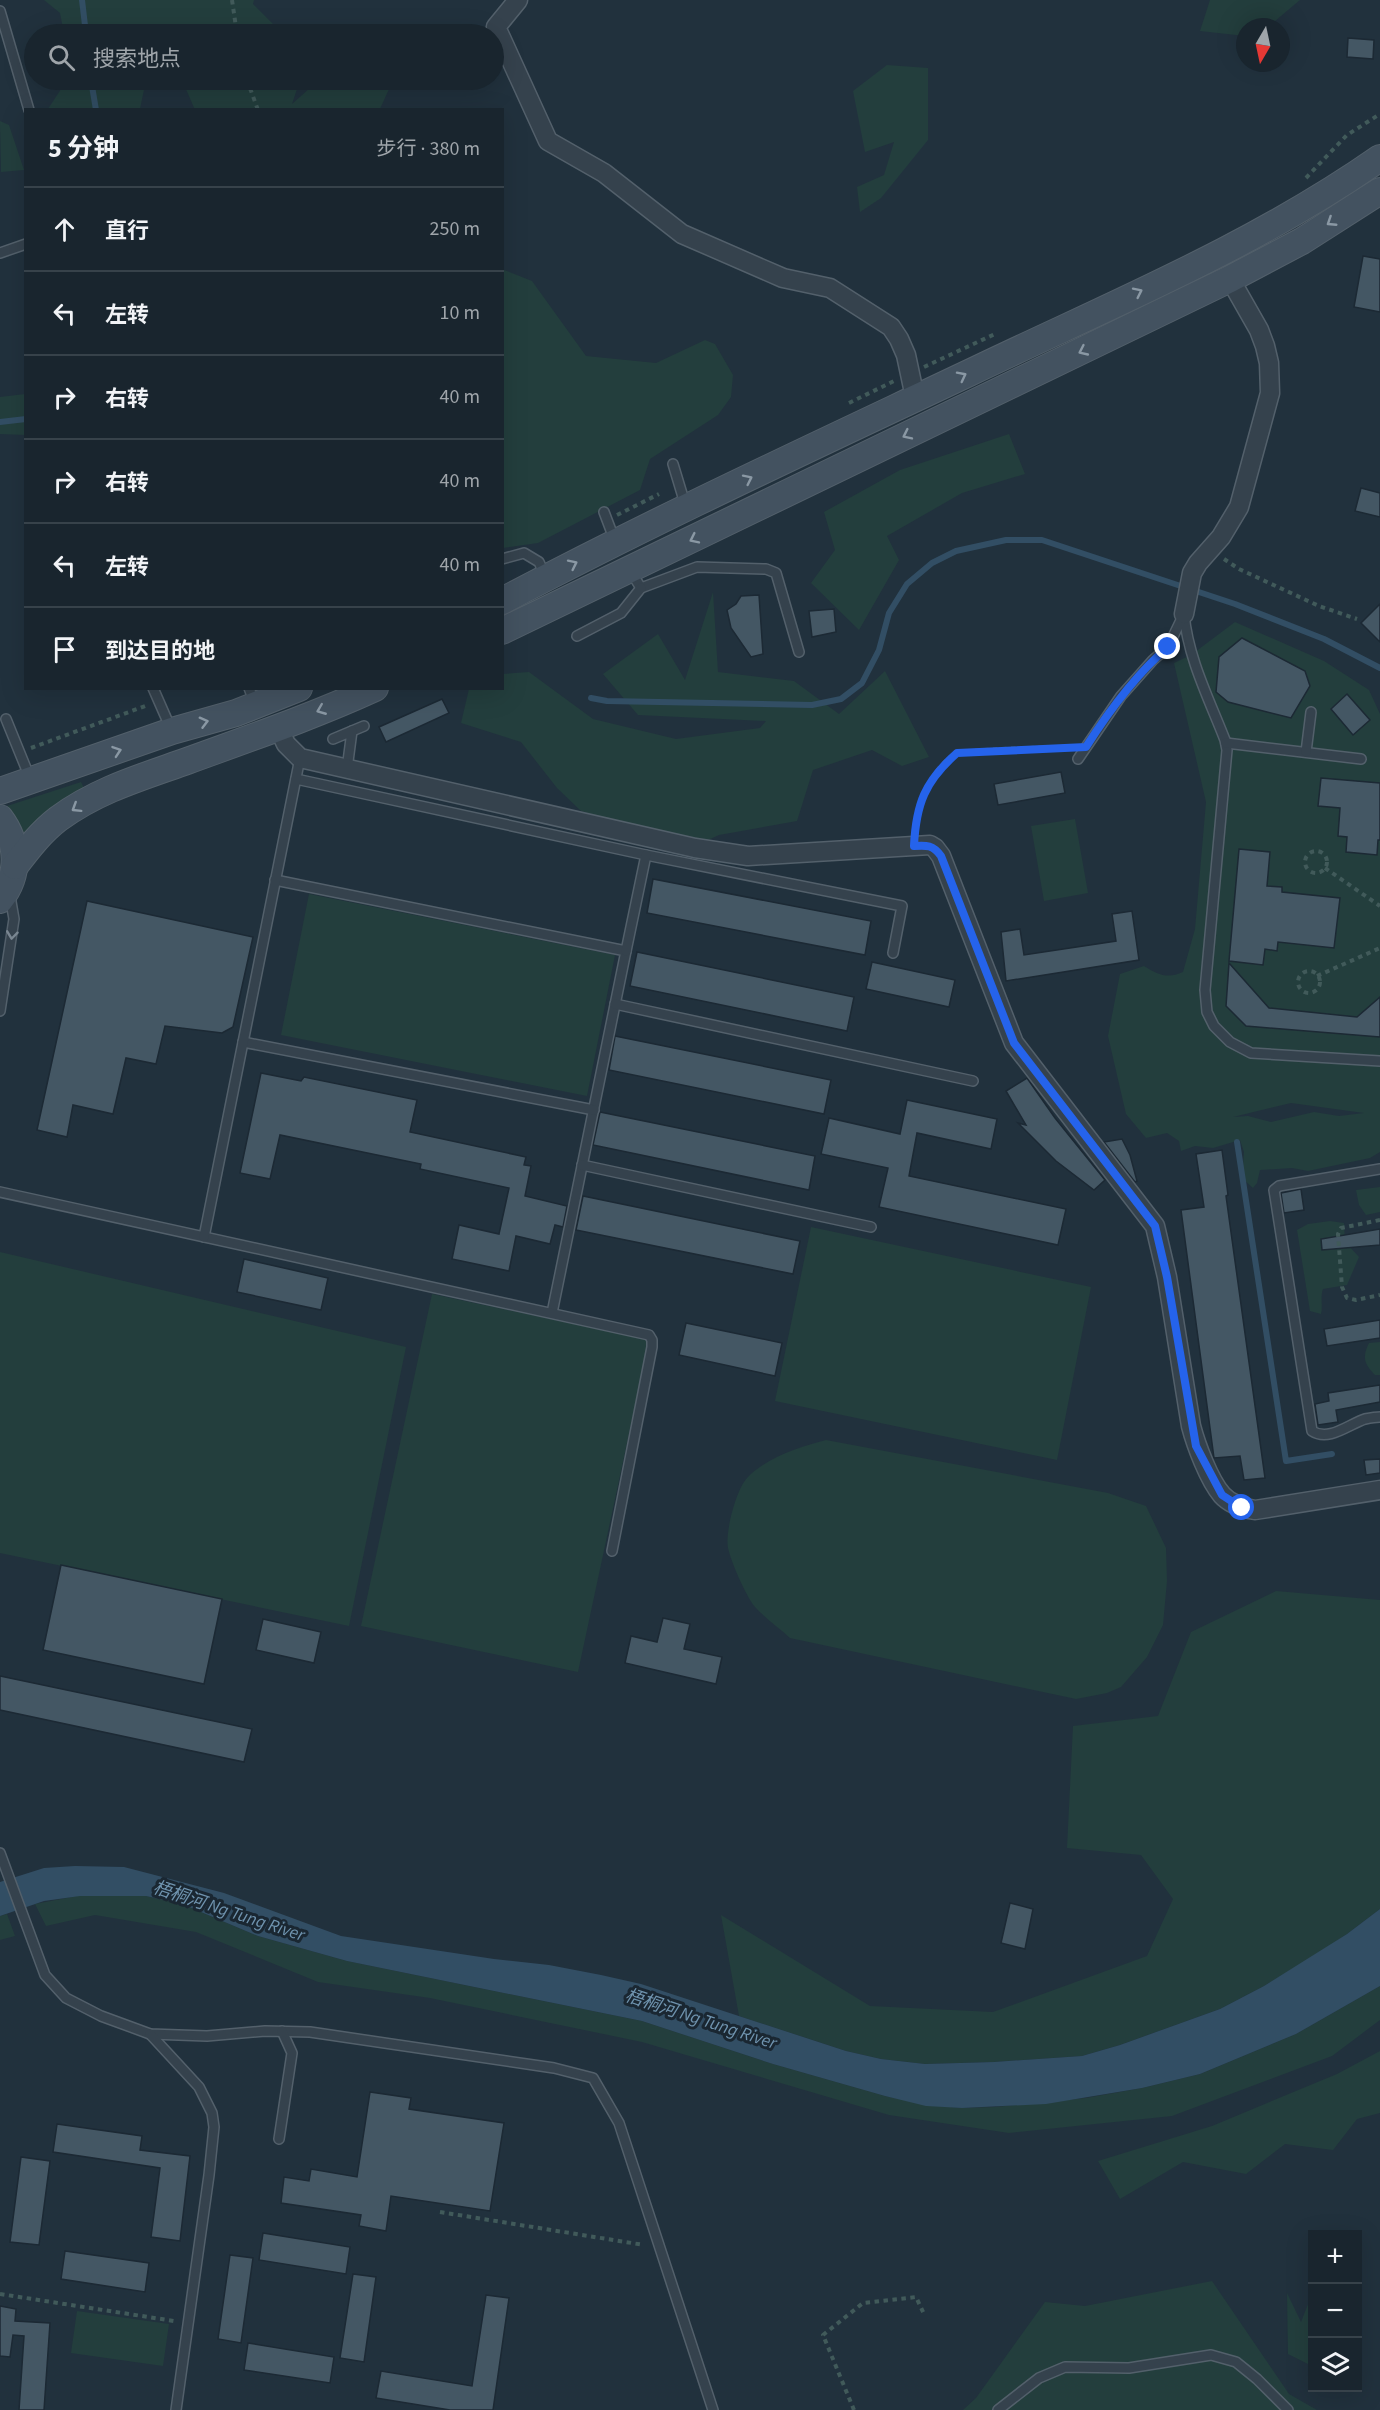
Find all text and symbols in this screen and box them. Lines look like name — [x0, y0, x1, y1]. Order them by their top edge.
north arrow — [1236, 18, 1290, 72]
search box — [24, 24, 504, 90]
icon: search — [45, 41, 78, 74]
text: 搜索地点 — [93, 43, 181, 75]
text: 5 分钟 — [48, 130, 119, 167]
text: 步行 · 380 m — [377, 135, 480, 163]
icon: ahead — [48, 213, 81, 246]
text: 直行 — [105, 215, 149, 247]
text: 250 m — [430, 215, 480, 243]
one-way arrow — [1327, 215, 1337, 227]
one-way arrow — [1132, 288, 1143, 300]
icon: left — [48, 297, 81, 330]
text: 左转 — [105, 299, 149, 331]
text: 10 m — [440, 299, 480, 327]
one-way arrow — [1079, 343, 1090, 355]
one-way arrow — [956, 372, 966, 383]
icon: right — [48, 381, 81, 414]
text: 右转 — [105, 383, 149, 415]
text: 40 m — [440, 383, 480, 411]
one-way arrow — [903, 427, 914, 439]
icon: right — [48, 465, 81, 498]
text: 右转 — [105, 467, 149, 499]
text: 40 m — [440, 467, 480, 495]
one-way arrow — [742, 475, 753, 486]
one-way arrow — [690, 531, 701, 543]
icon: left — [48, 549, 81, 582]
text: 左转 — [105, 551, 149, 583]
text: 40 m — [440, 551, 480, 579]
one-way arrow — [567, 560, 578, 572]
icon: arrive — [48, 633, 81, 666]
route end — [1154, 633, 1180, 659]
text: 到达目的地 — [105, 635, 215, 667]
one-way arrow — [316, 703, 327, 715]
one-way arrow — [198, 717, 209, 729]
one-way arrow — [111, 745, 122, 758]
one-way arrow — [72, 800, 82, 812]
one-way arrow — [6, 930, 19, 939]
route start — [1228, 1494, 1254, 1520]
water label: 梧桐河 Ng Tung River — [150, 1875, 309, 1948]
water label: 梧桐河 Ng Tung River — [622, 1983, 781, 2056]
map controls — [1308, 2230, 1362, 2392]
button: + — [1308, 2230, 1362, 2284]
button: − — [1308, 2284, 1362, 2338]
button: layers — [1308, 2338, 1362, 2392]

